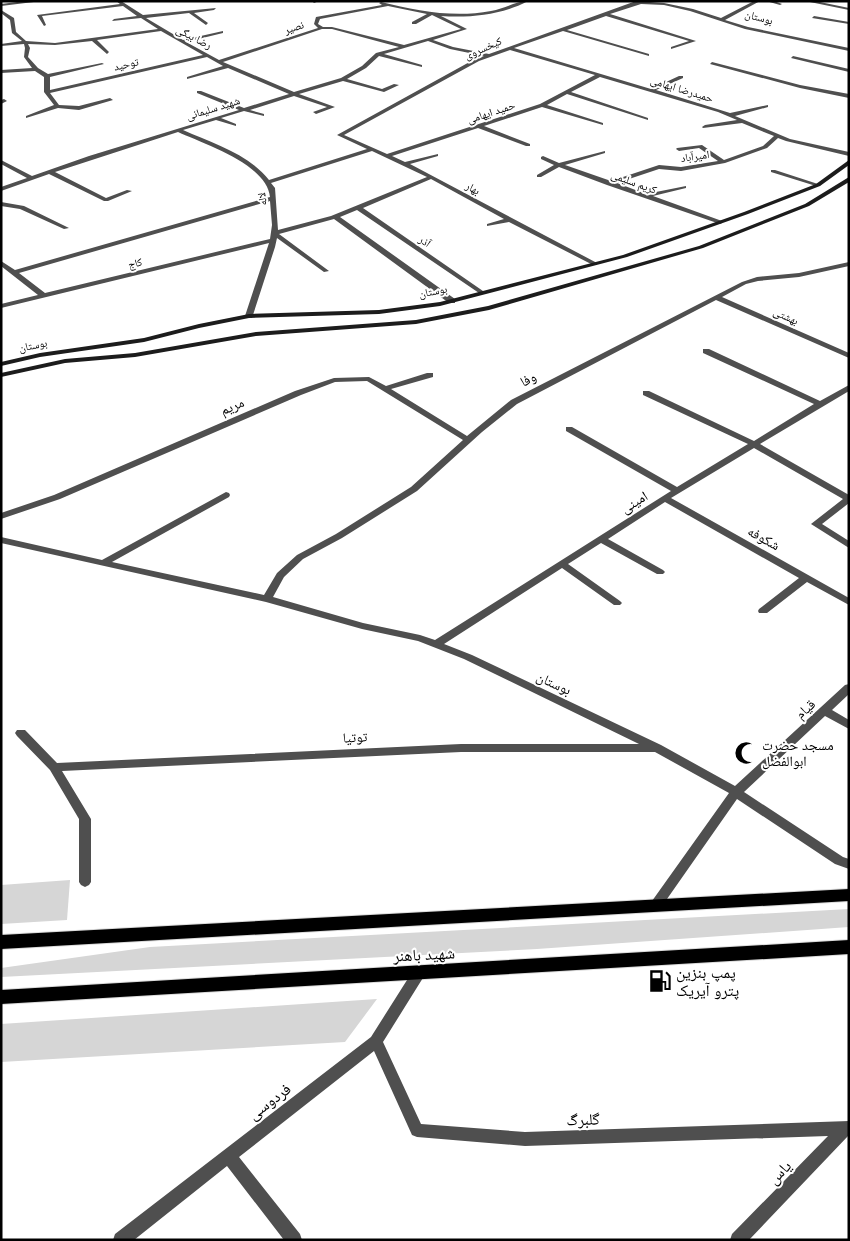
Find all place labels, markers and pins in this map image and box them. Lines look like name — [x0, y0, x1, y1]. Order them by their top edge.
place label: مسجد حضرت ابوالفضل — [762, 736, 834, 770]
mosque icon: مسجد حضرت ابوالفضل — [733, 740, 759, 766]
place label: پمپ بنزین پترو آیریک — [676, 962, 739, 1000]
fuel station icon: پمپ بنزین پترو آیریک — [647, 968, 673, 994]

